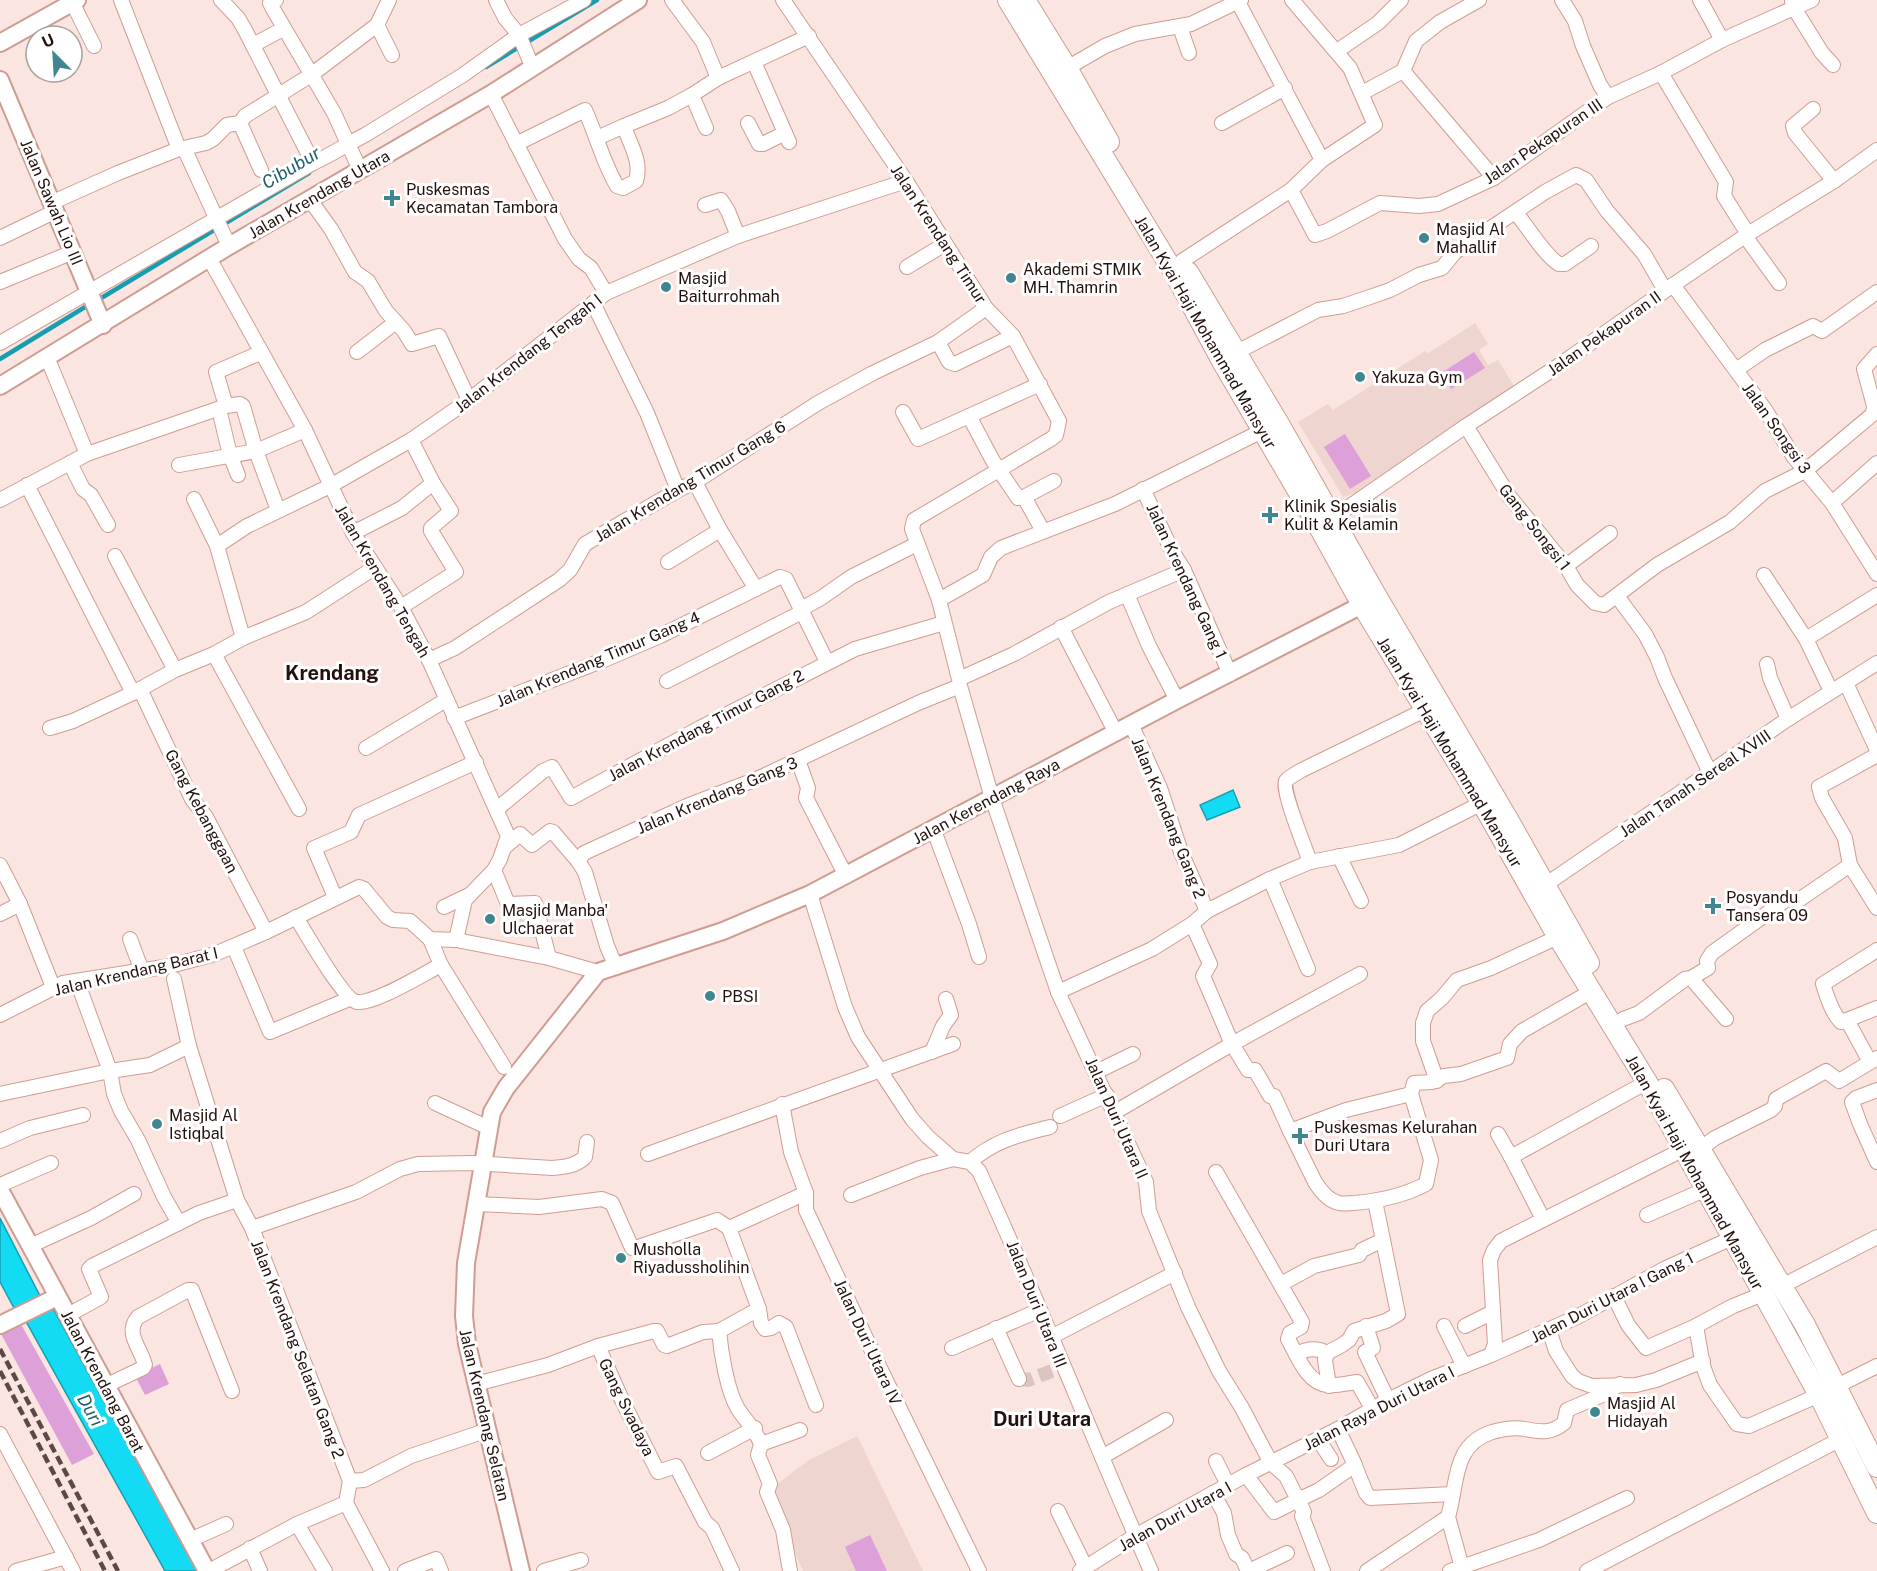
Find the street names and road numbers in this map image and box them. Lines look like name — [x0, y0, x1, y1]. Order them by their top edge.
street label: Jalan Pekapuran III — [1480, 95, 1606, 188]
street label: Jalan Sawah Lio III — [16, 136, 87, 268]
street label: Jalan Krendang Utara — [245, 146, 393, 243]
street label: Jalan Krendang Timur — [887, 161, 991, 307]
street label: Jalan Kyai Haji Mohammad Mansyur — [1131, 212, 1280, 452]
street label: Jalan Pekapuran II — [1544, 287, 1665, 380]
street label: Jalan Krendang Tengah I — [451, 290, 606, 417]
street label: Jalan Songsi 3 — [1738, 379, 1815, 477]
street label: Jalan Krendang Timur Gang 6 — [591, 417, 789, 546]
street label: Gang Songsi 1 — [1495, 480, 1574, 574]
street label: Jalan Krendang Gang 1 — [1142, 501, 1231, 662]
street label: Jalan Krendang Tengah — [331, 502, 434, 661]
street label: Jalan Krendang Timur Gang 4 — [494, 608, 703, 711]
street label: Jalan Kyai Haji Mohammad Mansyur — [1373, 633, 1526, 871]
street label: Jalan Krendang Timur Gang 2 — [605, 666, 807, 785]
street label: Jalan Tanah Sereal XVIII — [1616, 726, 1774, 841]
street label: Jalan Krendang Gang 2 — [1128, 735, 1210, 901]
street label: Gang Kebanggaan — [161, 746, 242, 876]
street label: Jalan Krendang Gang 3 — [634, 753, 800, 838]
street label: Jalan Kerendang Raya — [910, 755, 1063, 848]
street label: Jalan Krendang Barat I — [52, 943, 220, 1000]
street label: Jalan Kyai Haji Mohammad Mansyur — [1622, 1051, 1767, 1293]
street label: Jalan Duri Utara II — [1081, 1055, 1152, 1182]
street label: Jalan Krendang Selatan Gang 2 — [247, 1237, 348, 1461]
street label: Jalan Duri Utara III — [1002, 1238, 1071, 1370]
street label: Jalan Duri Utara I Gang 1 — [1528, 1248, 1697, 1347]
street label: Jalan Duri Utara IV — [830, 1276, 905, 1408]
street label: Jalan Krendang Barat — [57, 1307, 148, 1456]
street label: Jalan Krendang Selatan — [455, 1327, 514, 1503]
street label: Gang Svadaya — [595, 1355, 658, 1459]
street label: Jalan Raya Duri Utara I — [1301, 1362, 1458, 1455]
street label: Jalan Duri Utara I — [1116, 1478, 1235, 1555]

